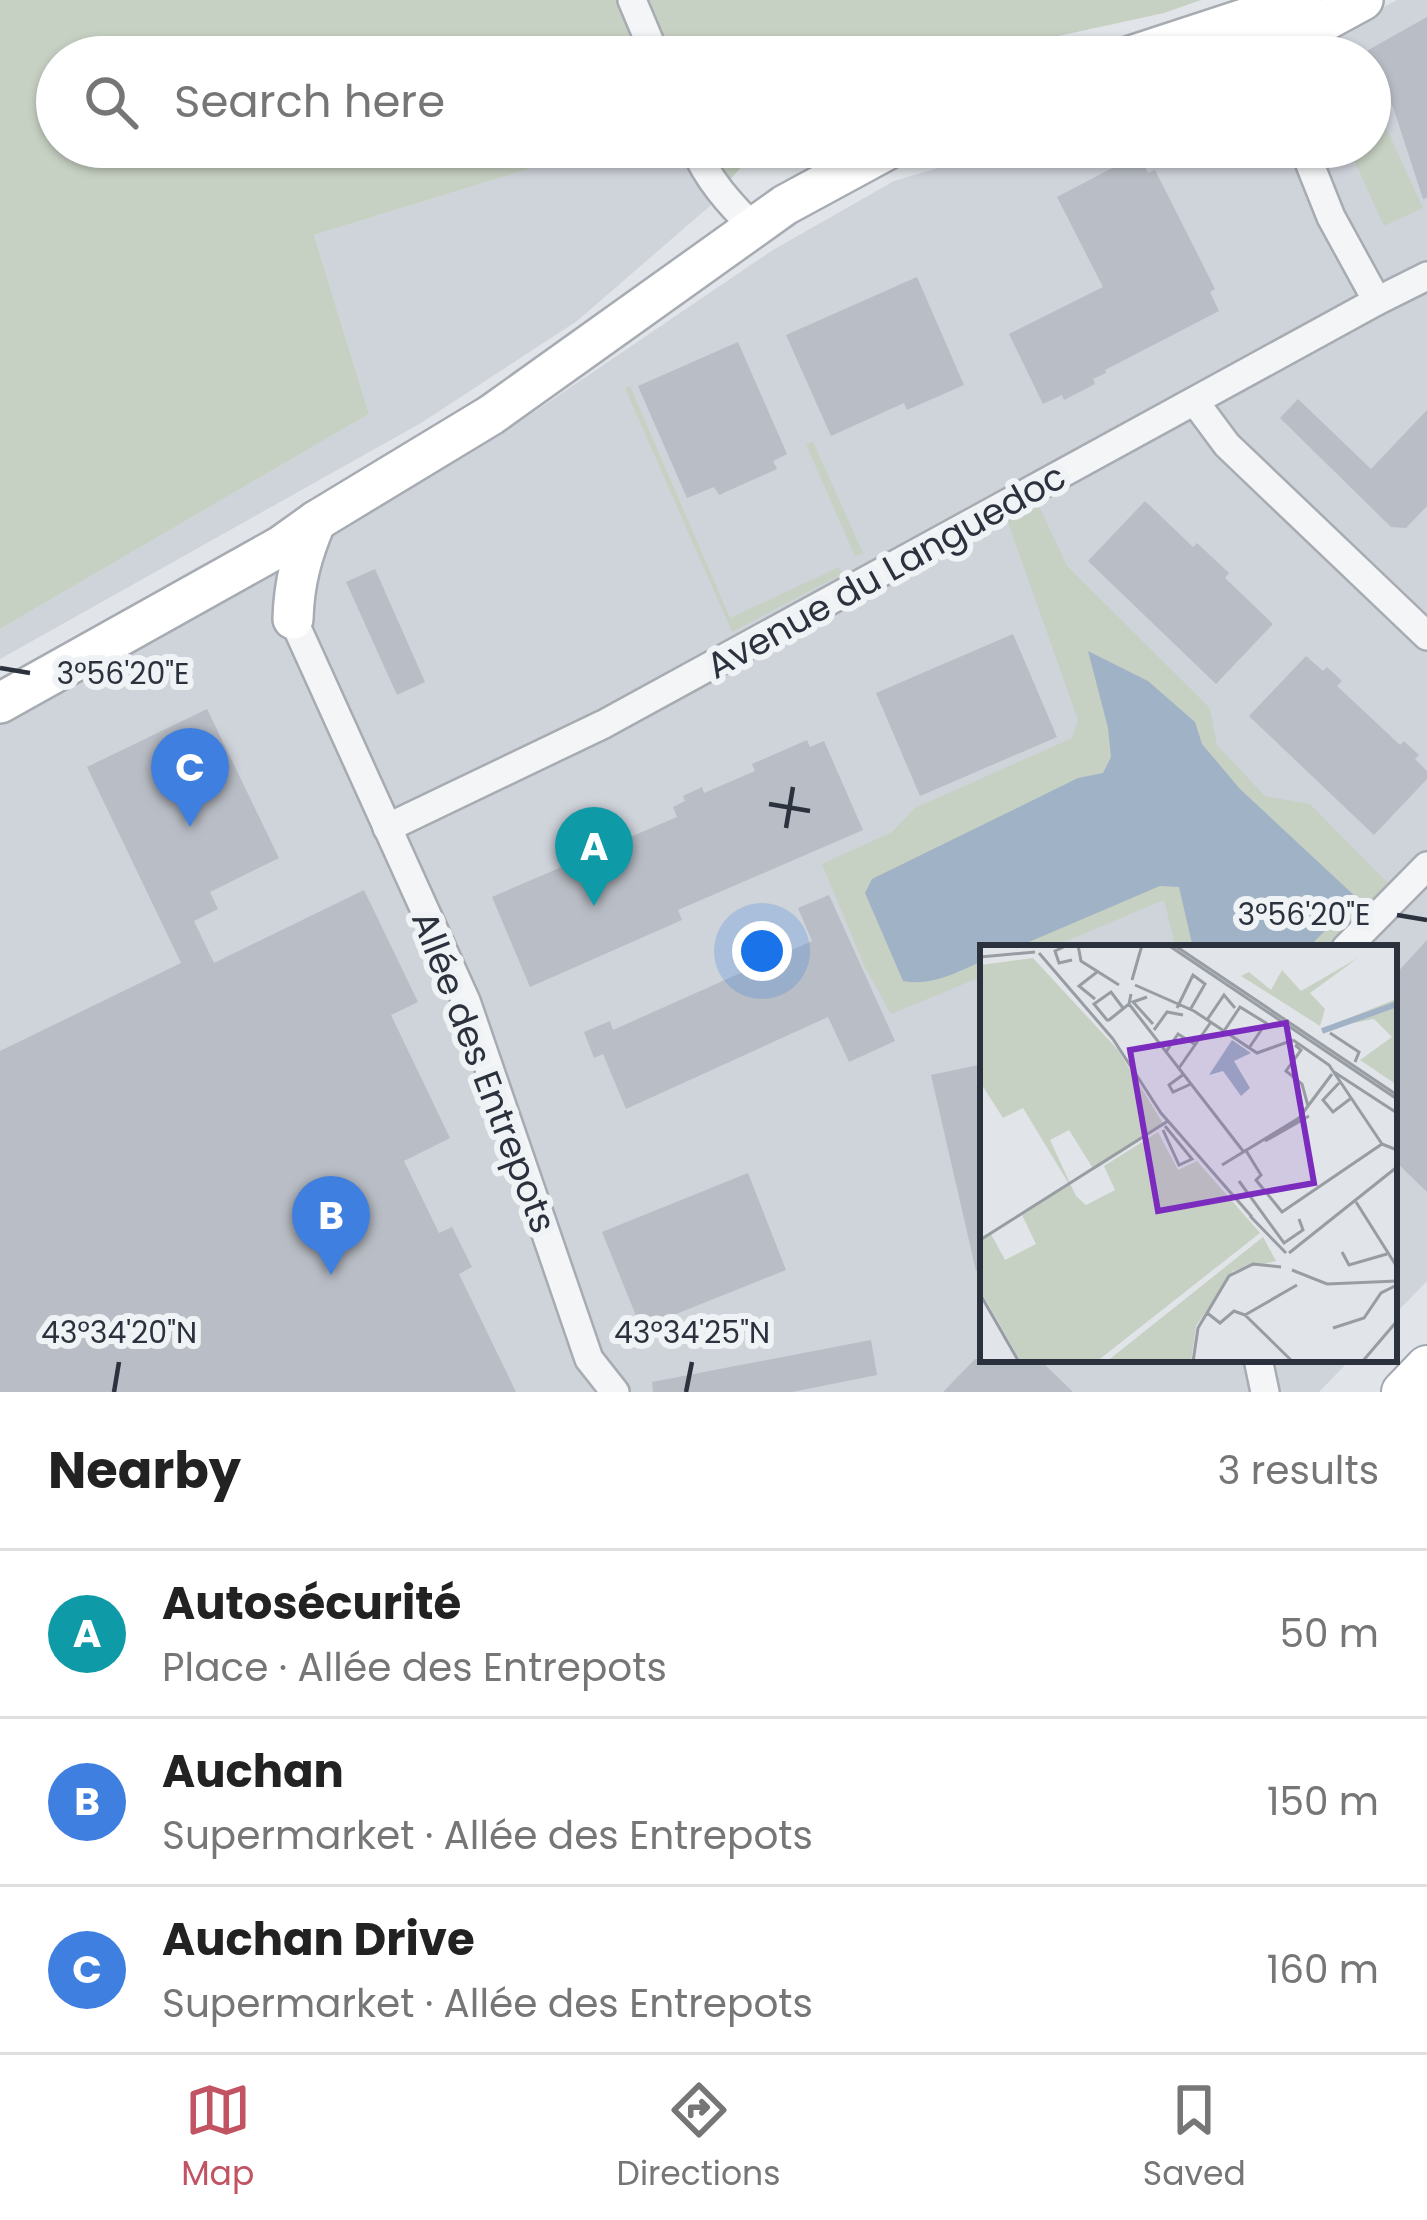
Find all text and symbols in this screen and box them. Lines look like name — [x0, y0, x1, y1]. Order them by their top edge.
search box — [36, 36, 1391, 168]
icon: search — [78, 69, 144, 135]
text: Search here — [174, 70, 445, 133]
street label: Avenue du Languedoc — [697, 451, 1075, 691]
text: 3°56'20"E — [57, 652, 189, 695]
pin: C — [151, 728, 229, 827]
pin: A — [555, 807, 633, 906]
text: 3°56'20"E — [1238, 893, 1370, 936]
street label: Allée des Entrepots — [399, 904, 569, 1240]
your location — [732, 921, 792, 981]
inset map — [980, 945, 1397, 1362]
pin: B — [292, 1176, 370, 1275]
text: 43°34'20"N — [41, 1311, 197, 1354]
text: 43°34'25"N — [614, 1311, 770, 1354]
text: Nearby — [48, 1434, 241, 1506]
text: 3 results — [1217, 1443, 1379, 1498]
text: Autosécurité — [162, 1572, 461, 1635]
text: A — [73, 1606, 101, 1661]
text: 50 m — [1279, 1606, 1379, 1661]
text: Place · Allée des Entrepots — [162, 1640, 667, 1695]
text: Auchan — [162, 1740, 344, 1803]
text: B — [74, 1774, 100, 1829]
text: 150 m — [1267, 1774, 1379, 1829]
text: Supermarket · Allée des Entrepots — [162, 1808, 813, 1863]
text: Auchan Drive — [162, 1908, 475, 1971]
text: C — [72, 1942, 102, 1997]
text: 160 m — [1267, 1942, 1379, 1997]
text: Supermarket · Allée des Entrepots — [162, 1976, 813, 2031]
tab: Map — [181, 2077, 254, 2199]
tab: Directions — [617, 2077, 780, 2199]
tab: Saved — [1143, 2077, 1246, 2199]

